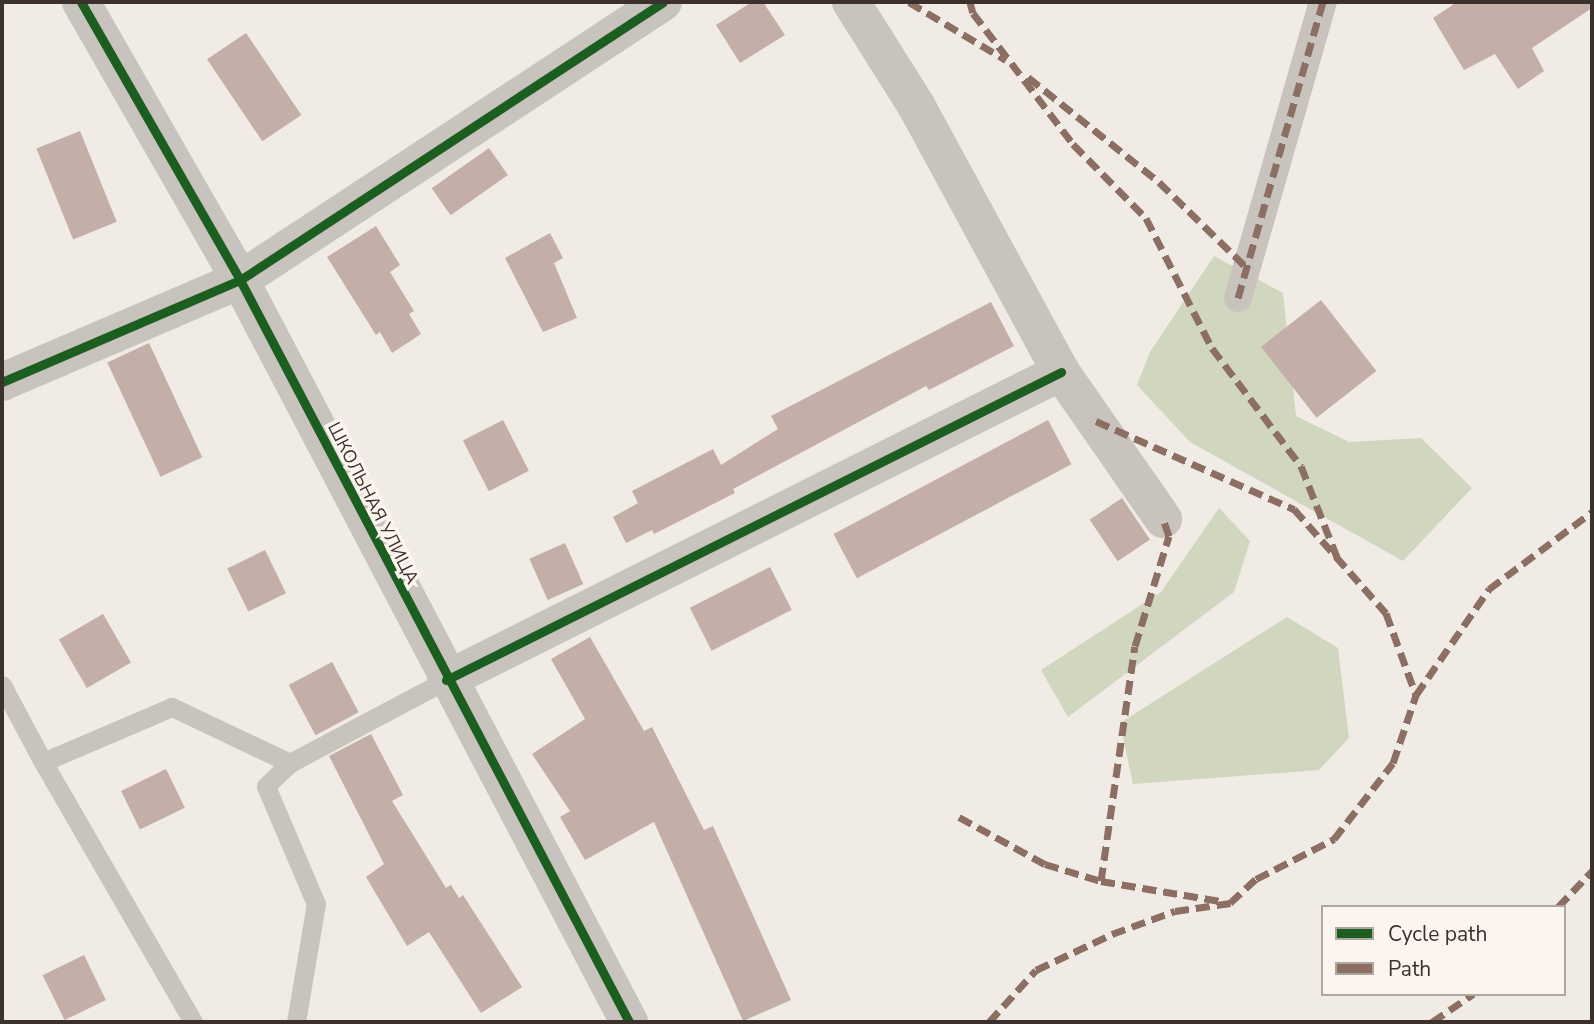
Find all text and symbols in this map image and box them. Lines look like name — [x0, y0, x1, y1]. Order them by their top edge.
street label: ШКОЛЬНАЯ УЛИЦА — [323, 419, 423, 587]
legend — [1321, 905, 1566, 996]
text: Cycle path — [1388, 920, 1487, 948]
text: Path — [1388, 955, 1431, 983]

